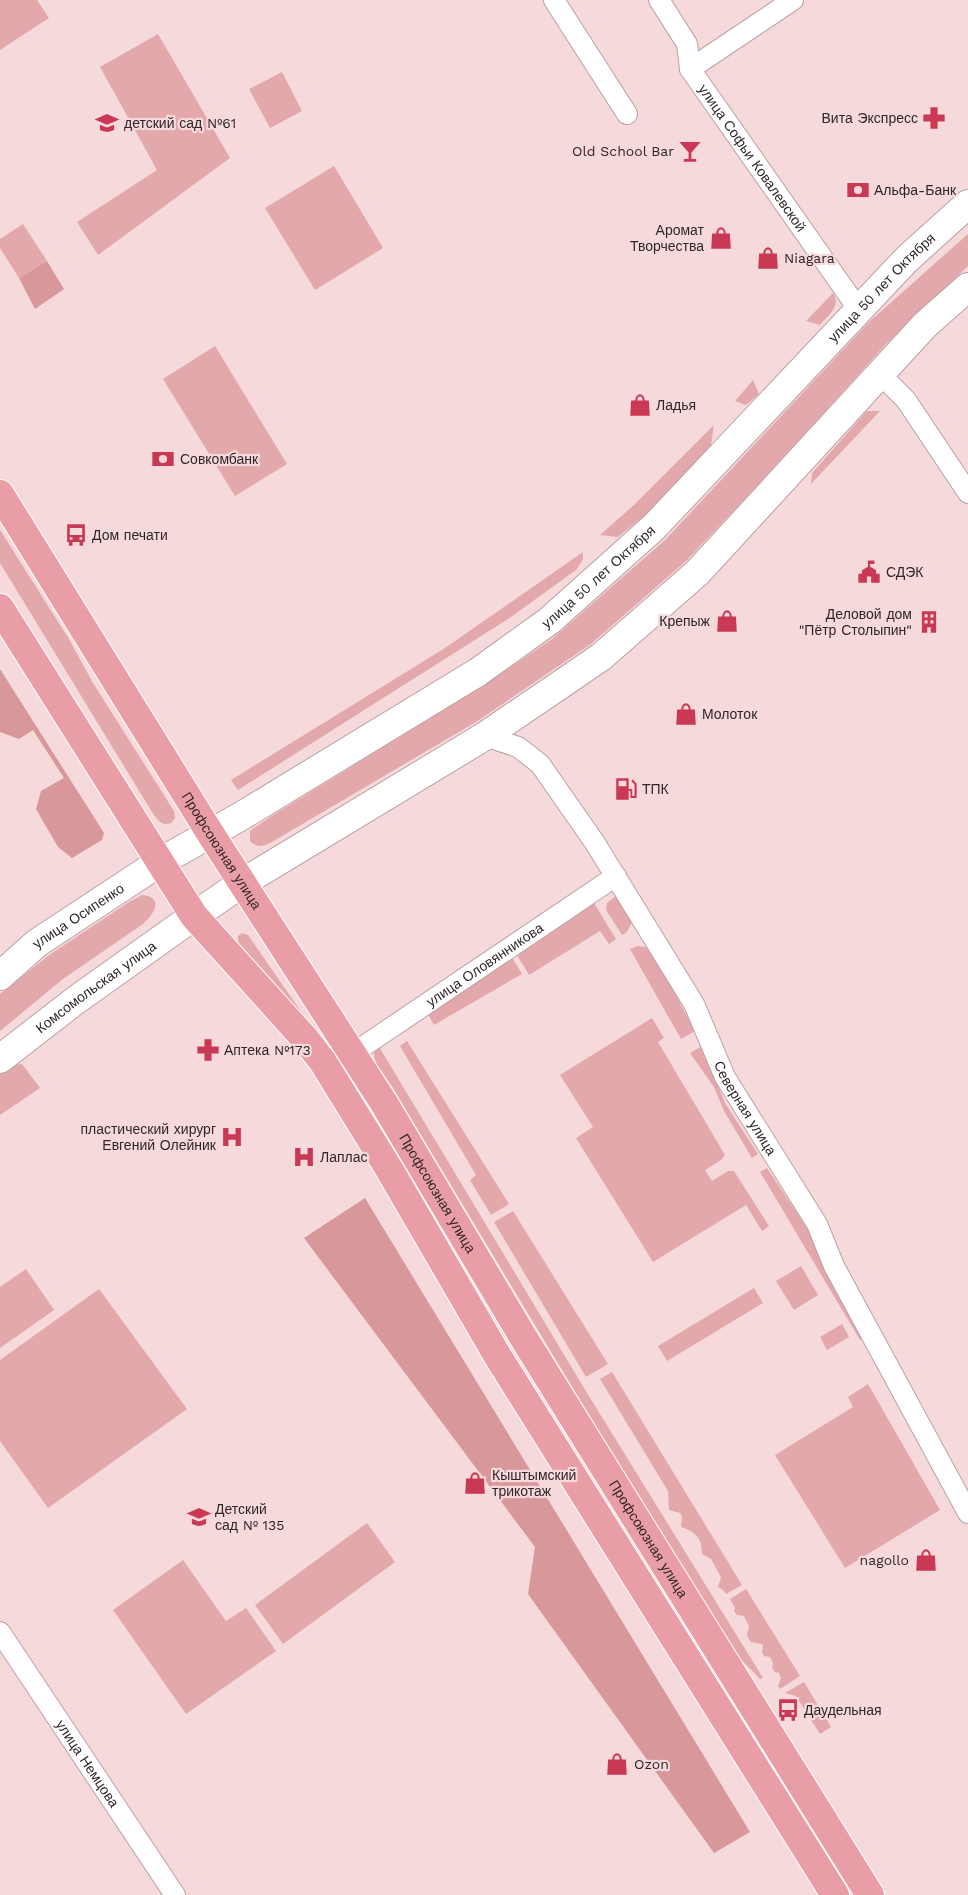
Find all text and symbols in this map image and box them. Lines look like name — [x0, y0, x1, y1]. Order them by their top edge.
street label: улица Софьи Ковалевской — [695, 81, 809, 235]
pharmacy icon: Вита Экспресс — [921, 105, 947, 131]
school or university icon: детский сад №61 — [94, 110, 120, 136]
place label: Вита Экспресс — [822, 110, 918, 126]
place label: детский сад №61 — [124, 115, 236, 131]
bar icon: Old School Bar — [677, 138, 703, 164]
place label: Old School Bar — [572, 143, 674, 159]
bank icon: Альфа-Банк — [845, 177, 871, 203]
place label: Альфа-Банк — [874, 182, 957, 198]
place label: Аромат Творчества — [630, 222, 705, 254]
shop icon: Аромат Творчества — [708, 225, 734, 251]
street label: улица 50 лет Октября — [825, 230, 938, 345]
shop icon: Niagara — [755, 245, 781, 271]
place label: Niagara — [784, 250, 835, 266]
shop icon: Ладья — [627, 392, 653, 418]
place label: Ладья — [656, 397, 696, 413]
bank icon: Совкомбанк — [150, 446, 176, 472]
place label: Совкомбанк — [180, 451, 259, 467]
bus stop icon: Дом печати — [63, 522, 89, 548]
street label: улица 50 лет Октября — [539, 522, 658, 631]
place label: Дом печати — [92, 527, 168, 543]
public building icon: СДЭК — [856, 559, 882, 585]
place label: СДЭК — [886, 564, 924, 580]
place label: Деловой дом "Пётр Столыпин" — [799, 606, 912, 638]
shop icon: Крепыж — [714, 608, 740, 634]
building icon: Деловой дом "Пётр Столыпин" — [916, 609, 942, 635]
place label: Крепыж — [659, 613, 711, 629]
shop icon: Молоток — [673, 701, 699, 727]
place label: Молоток — [702, 706, 758, 722]
fuel station icon: ТПК — [613, 776, 639, 802]
place label: ТПК — [642, 781, 670, 797]
street label: Профсоюзная улица — [179, 789, 265, 912]
street label: улица Осипенко — [29, 880, 127, 951]
street label: улица Оловянникова — [423, 919, 546, 1010]
street label: Комсомольская улица — [33, 937, 159, 1036]
pharmacy icon: Аптека №173 — [195, 1037, 221, 1063]
place label: Аптека №173 — [224, 1042, 311, 1058]
street label: Северная улица — [711, 1058, 780, 1158]
place label: пластический хирург Евгений Олейник — [80, 1121, 217, 1153]
hospital icon: пластический хирург Евгений Олейник — [219, 1124, 245, 1150]
street label: Профсоюзная улица — [396, 1131, 479, 1256]
hospital icon: Лаплас — [291, 1144, 317, 1170]
place label: Лаплас — [320, 1149, 368, 1165]
place label: Кыштымский трикотаж — [492, 1467, 576, 1499]
shop icon: Кыштымский трикотаж — [462, 1470, 488, 1496]
street label: Профсоюзная улица — [606, 1477, 691, 1601]
place label: Детский сад № 135 — [215, 1501, 284, 1533]
school or university icon: Детский сад № 135 — [186, 1504, 212, 1530]
shop icon: nagollo — [913, 1547, 939, 1573]
place label: nagollo — [860, 1552, 909, 1568]
bus stop icon: Даудельная — [775, 1697, 801, 1723]
place label: Даудельная — [804, 1702, 882, 1718]
street label: улица Немцова — [53, 1717, 122, 1810]
shop icon: Ozon — [604, 1751, 630, 1777]
place label: Ozon — [634, 1756, 669, 1772]

